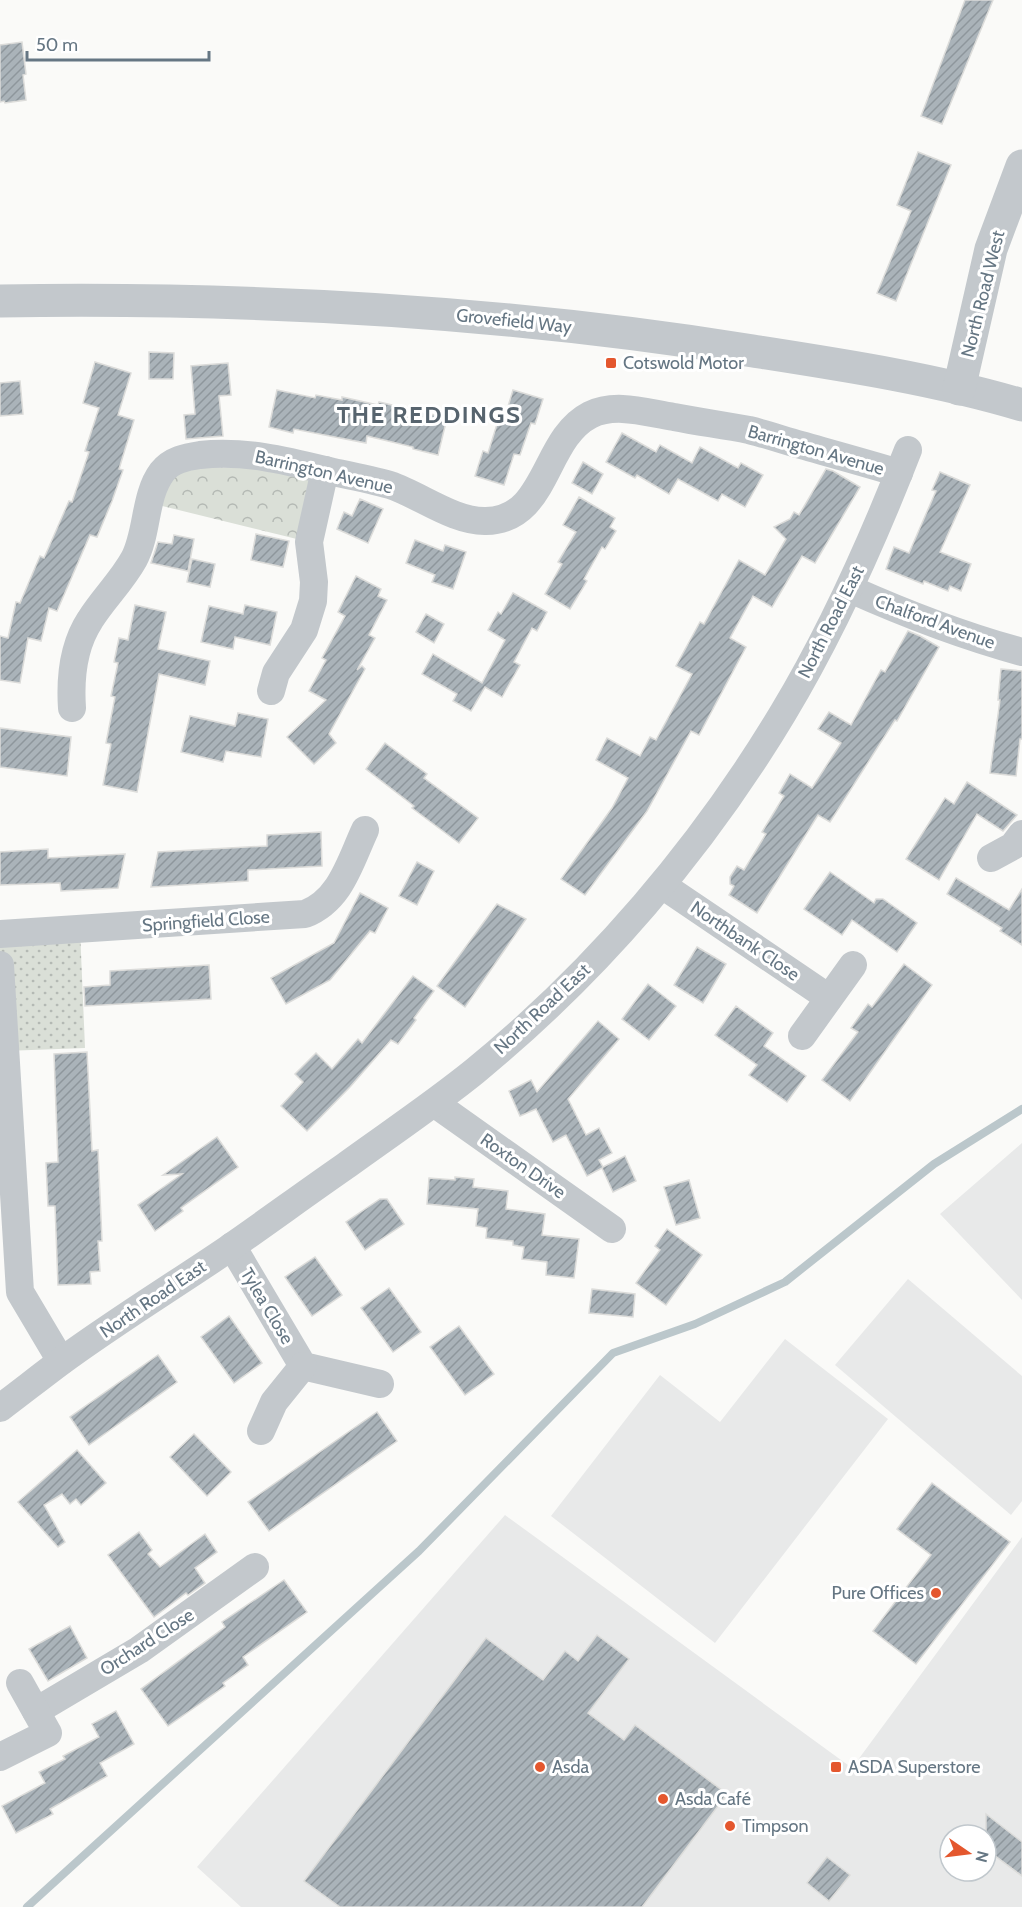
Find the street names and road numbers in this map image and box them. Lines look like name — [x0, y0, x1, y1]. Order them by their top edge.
street label: North Road West — [957, 228, 1009, 360]
street label: Grovefield Way — [455, 304, 573, 338]
street label: Barrington Avenue — [745, 420, 887, 480]
street label: Barrington Avenue — [253, 445, 395, 499]
street label: North Road East — [793, 562, 869, 682]
street label: Chalford Avenue — [872, 590, 998, 654]
street label: Northbank Close — [686, 897, 804, 985]
street label: Springfield Close — [141, 906, 271, 936]
street label: North Road East — [489, 959, 595, 1059]
street label: Roxton Drive — [476, 1129, 570, 1203]
street label: North Road East — [96, 1255, 210, 1343]
street label: Tylea Close — [236, 1264, 298, 1348]
street label: Orchard Close — [96, 1604, 198, 1680]

